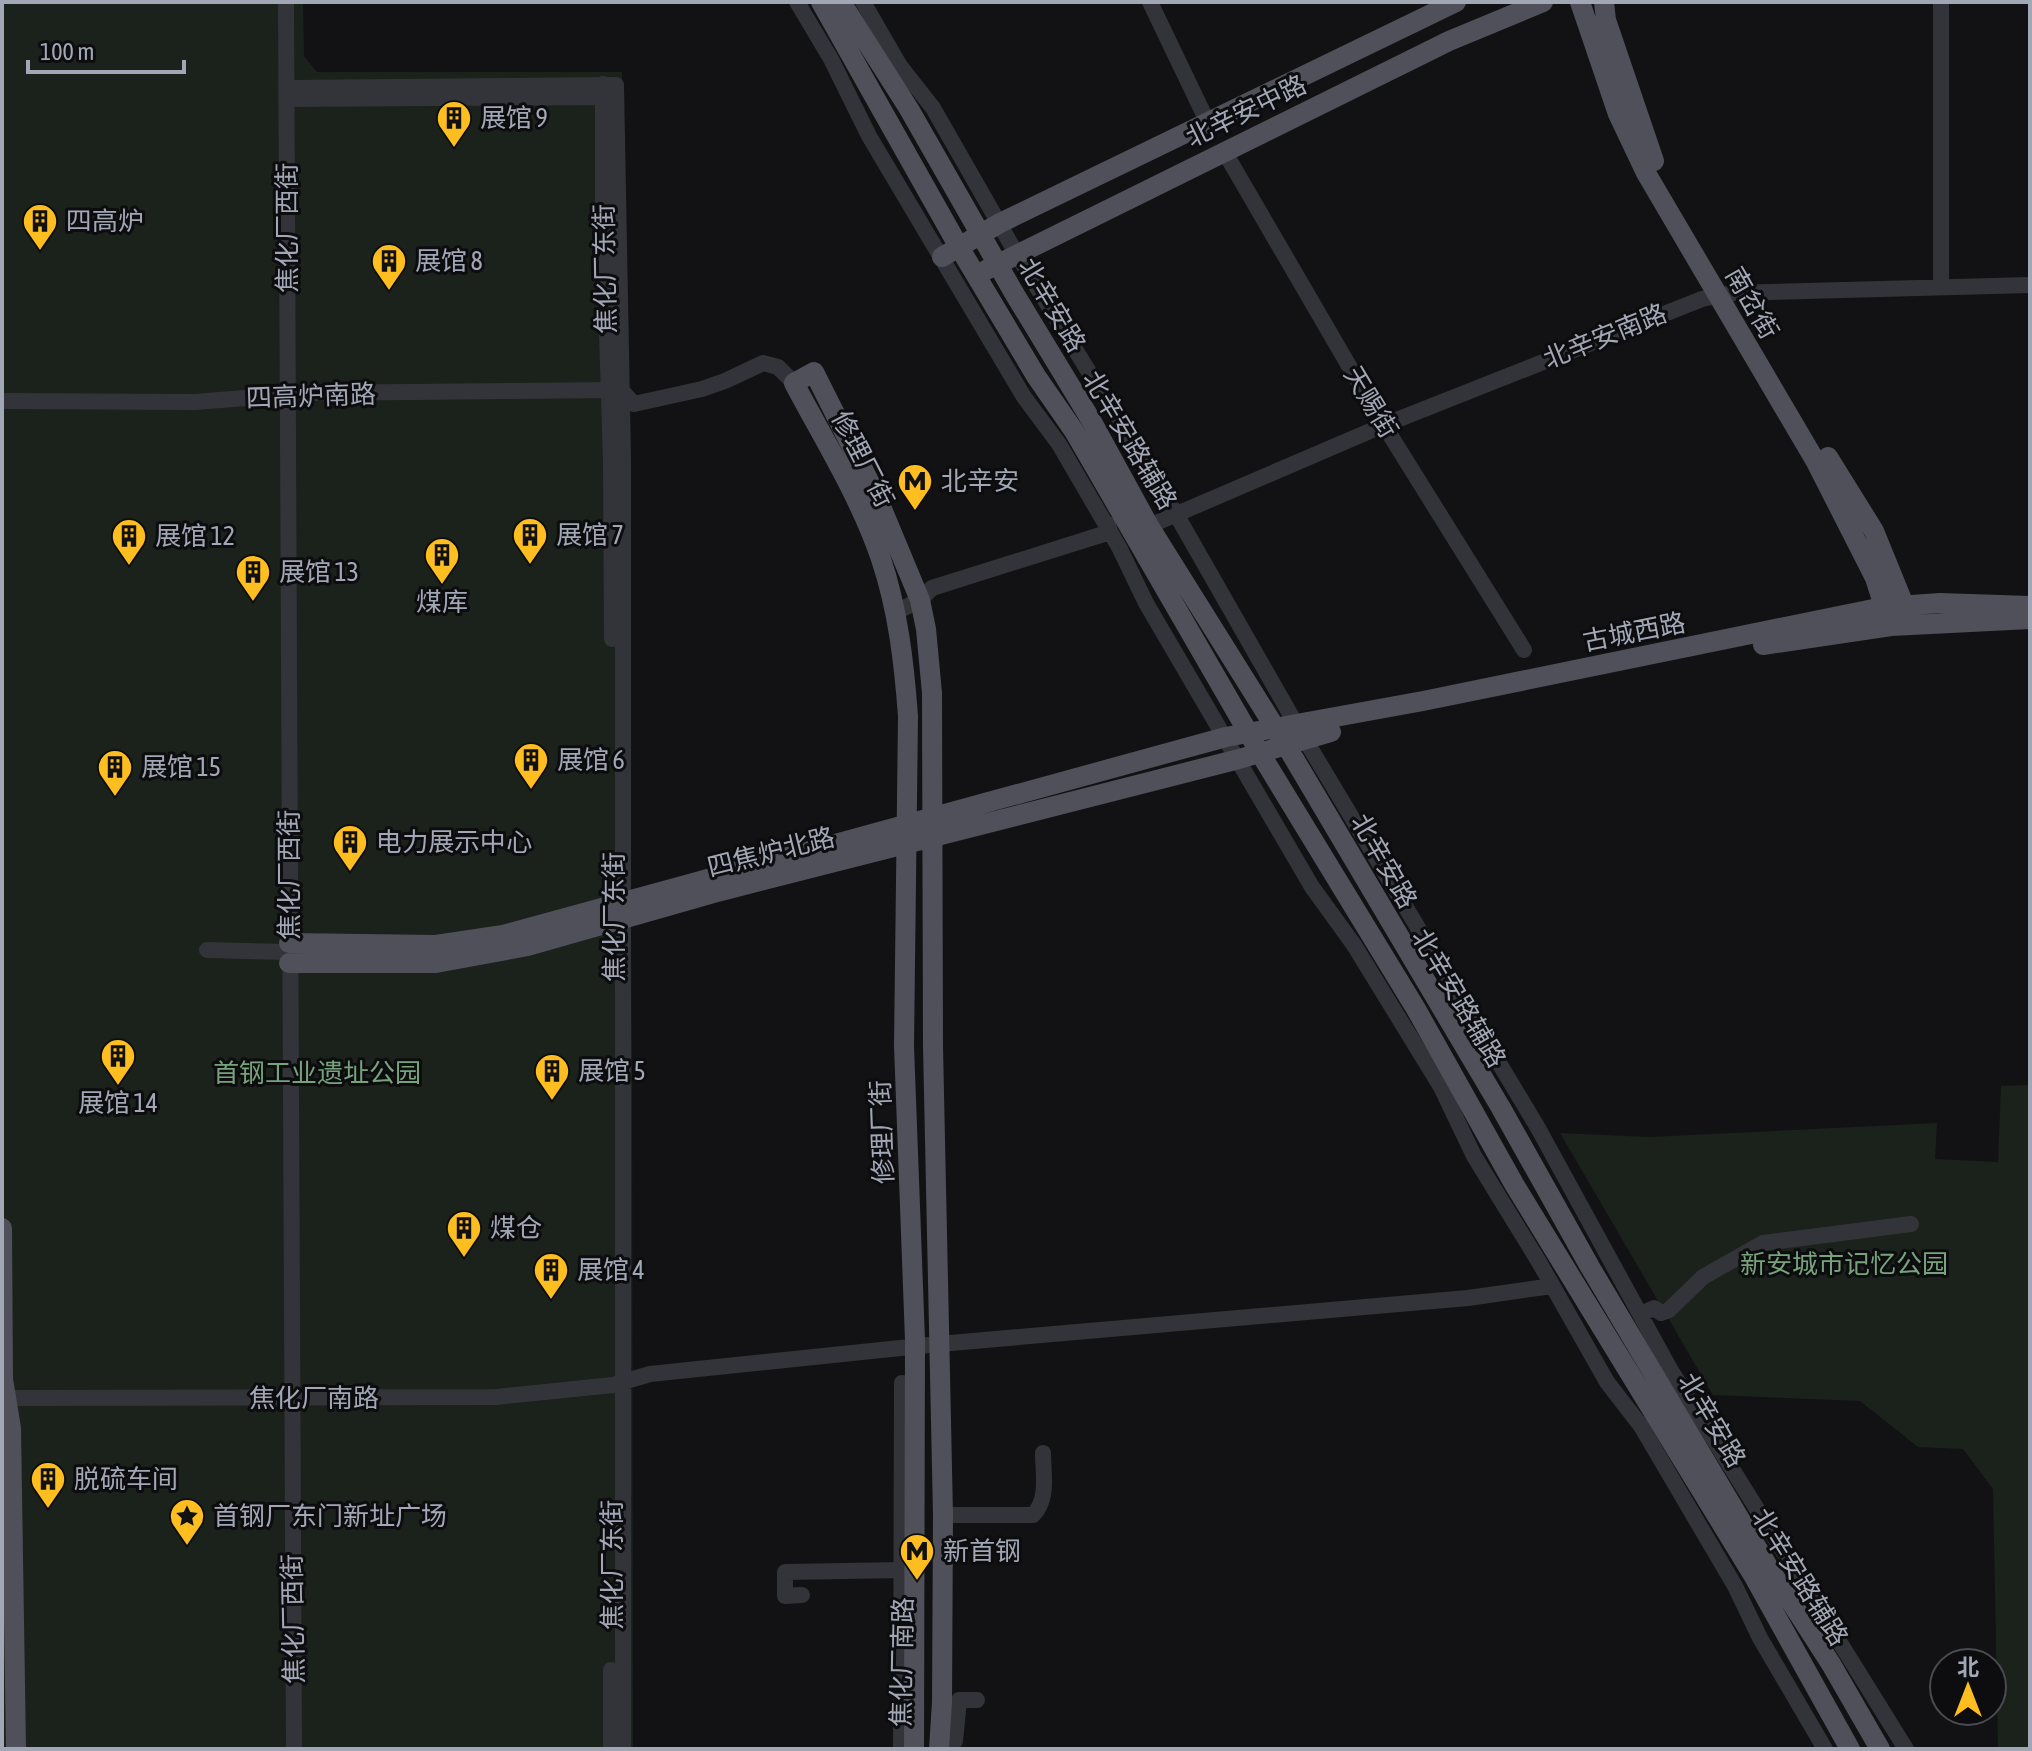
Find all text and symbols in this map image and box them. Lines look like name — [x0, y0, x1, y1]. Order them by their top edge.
scale bar — [28, 24, 184, 74]
text: 100 m — [40, 38, 94, 65]
street label: 北辛安中路 — [1181, 69, 1311, 153]
building icon: 展馆 9 — [435, 99, 473, 149]
place label: 展馆 9 — [480, 103, 548, 133]
street label: 焦化厂西街 — [272, 163, 302, 293]
building icon: 四高炉 — [21, 202, 59, 252]
street label: 焦化厂东街 — [589, 204, 621, 334]
place label: 四高炉 — [66, 206, 144, 236]
building icon: 展馆 8 — [370, 242, 408, 292]
place label: 展馆 8 — [415, 246, 483, 276]
street label: 北辛安路 — [1012, 253, 1092, 357]
street label: 南岔街 — [1720, 262, 1784, 344]
street label: 北辛安南路 — [1539, 298, 1671, 374]
street label: 天赐街 — [1338, 361, 1404, 443]
street label: 北辛安路辅路 — [1077, 365, 1183, 515]
street label: 四高炉南路 — [246, 379, 376, 413]
street label: 修理厂街 — [826, 406, 900, 512]
metro station icon: 北辛安 — [896, 462, 934, 512]
place label: 北辛安 — [941, 466, 1019, 496]
building icon: 展馆 7 — [511, 516, 549, 566]
building icon: 展馆 12 — [110, 517, 148, 567]
place label: 展馆 7 — [556, 520, 624, 550]
place label: 展馆 12 — [155, 521, 235, 551]
building icon: 煤库 — [423, 536, 461, 586]
building icon: 展馆 13 — [234, 553, 272, 603]
place label: 展馆 13 — [279, 557, 359, 587]
place label: 煤库 — [416, 587, 468, 617]
street label: 古城西路 — [1580, 607, 1688, 657]
building icon: 展馆 6 — [512, 741, 550, 791]
place label: 展馆 6 — [557, 745, 625, 775]
building icon: 展馆 15 — [96, 748, 134, 798]
place label: 展馆 15 — [141, 752, 221, 782]
street label: 北辛安路 — [1345, 808, 1423, 914]
street label: 焦化厂西街 — [274, 810, 304, 940]
street label: 四焦炉北路 — [704, 822, 838, 882]
building icon: 电力展示中心 — [331, 823, 369, 873]
place label: 电力展示中心 — [376, 827, 532, 857]
street label: 焦化厂东街 — [599, 852, 629, 982]
street label: 北辛安路辅路 — [1406, 923, 1512, 1073]
building icon: 展馆 14 — [99, 1037, 137, 1087]
building icon: 展馆 5 — [533, 1052, 571, 1102]
place label: 展馆 5 — [578, 1056, 646, 1086]
park label: 首钢工业遗址公园 — [213, 1058, 421, 1088]
street label: 修理厂街 — [865, 1080, 899, 1184]
place label: 展馆 14 — [78, 1088, 158, 1118]
building icon: 煤仓 — [445, 1209, 483, 1259]
place label: 煤仓 — [490, 1213, 542, 1243]
park label: 新安城市记忆公园 — [1740, 1249, 1948, 1279]
building icon: 展馆 4 — [532, 1251, 570, 1301]
place label: 展馆 4 — [577, 1255, 645, 1285]
street label: 北辛安路 — [1672, 1368, 1752, 1472]
street label: 焦化厂南路 — [249, 1383, 379, 1413]
building icon: 脱硫车间 — [29, 1460, 67, 1510]
place label: 脱硫车间 — [74, 1464, 178, 1494]
place icon: 首钢厂东门新址广场 — [168, 1497, 206, 1547]
street label: 焦化厂东街 — [597, 1500, 627, 1630]
place label: 首钢厂东门新址广场 — [213, 1501, 447, 1531]
street label: 北辛安路辅路 — [1746, 1503, 1854, 1651]
metro station icon: 新首钢 — [898, 1532, 936, 1582]
place label: 新首钢 — [943, 1536, 1021, 1566]
street label: 焦化厂西街 — [277, 1554, 309, 1684]
street label: 焦化厂南路 — [886, 1597, 918, 1727]
north arrow — [1928, 1647, 2008, 1727]
text: 北 — [1957, 1654, 1979, 1680]

